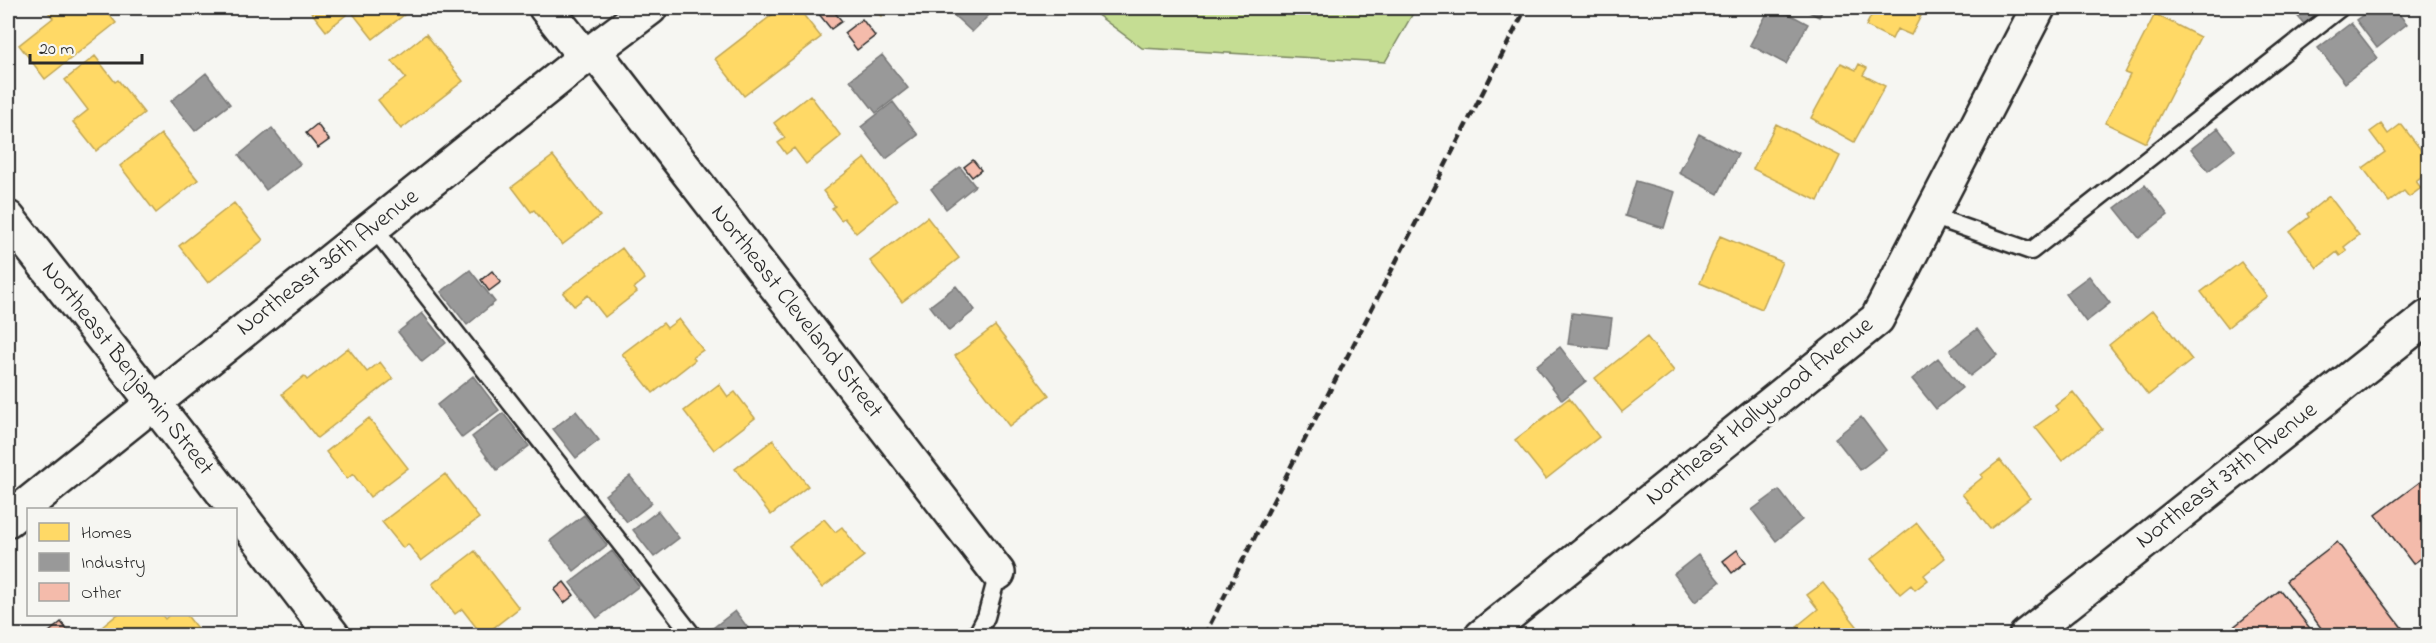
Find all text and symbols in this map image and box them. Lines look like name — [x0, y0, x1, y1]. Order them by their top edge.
scale bar — [30, 27, 142, 65]
text: 20 m — [39, 37, 74, 63]
street label: Northeast 36th Avenue — [229, 180, 427, 346]
street label: Northeast Cleveland Street — [701, 198, 891, 426]
street label: Northeast Benjamin Street — [32, 254, 222, 484]
street label: Northeast Hollywood Avenue — [1638, 309, 1882, 516]
street label: Northeast 37th Avenue — [2129, 394, 2326, 558]
legend — [27, 508, 237, 616]
text: Homes — [81, 521, 132, 547]
text: Industry — [81, 551, 145, 577]
text: Other — [81, 581, 121, 607]

